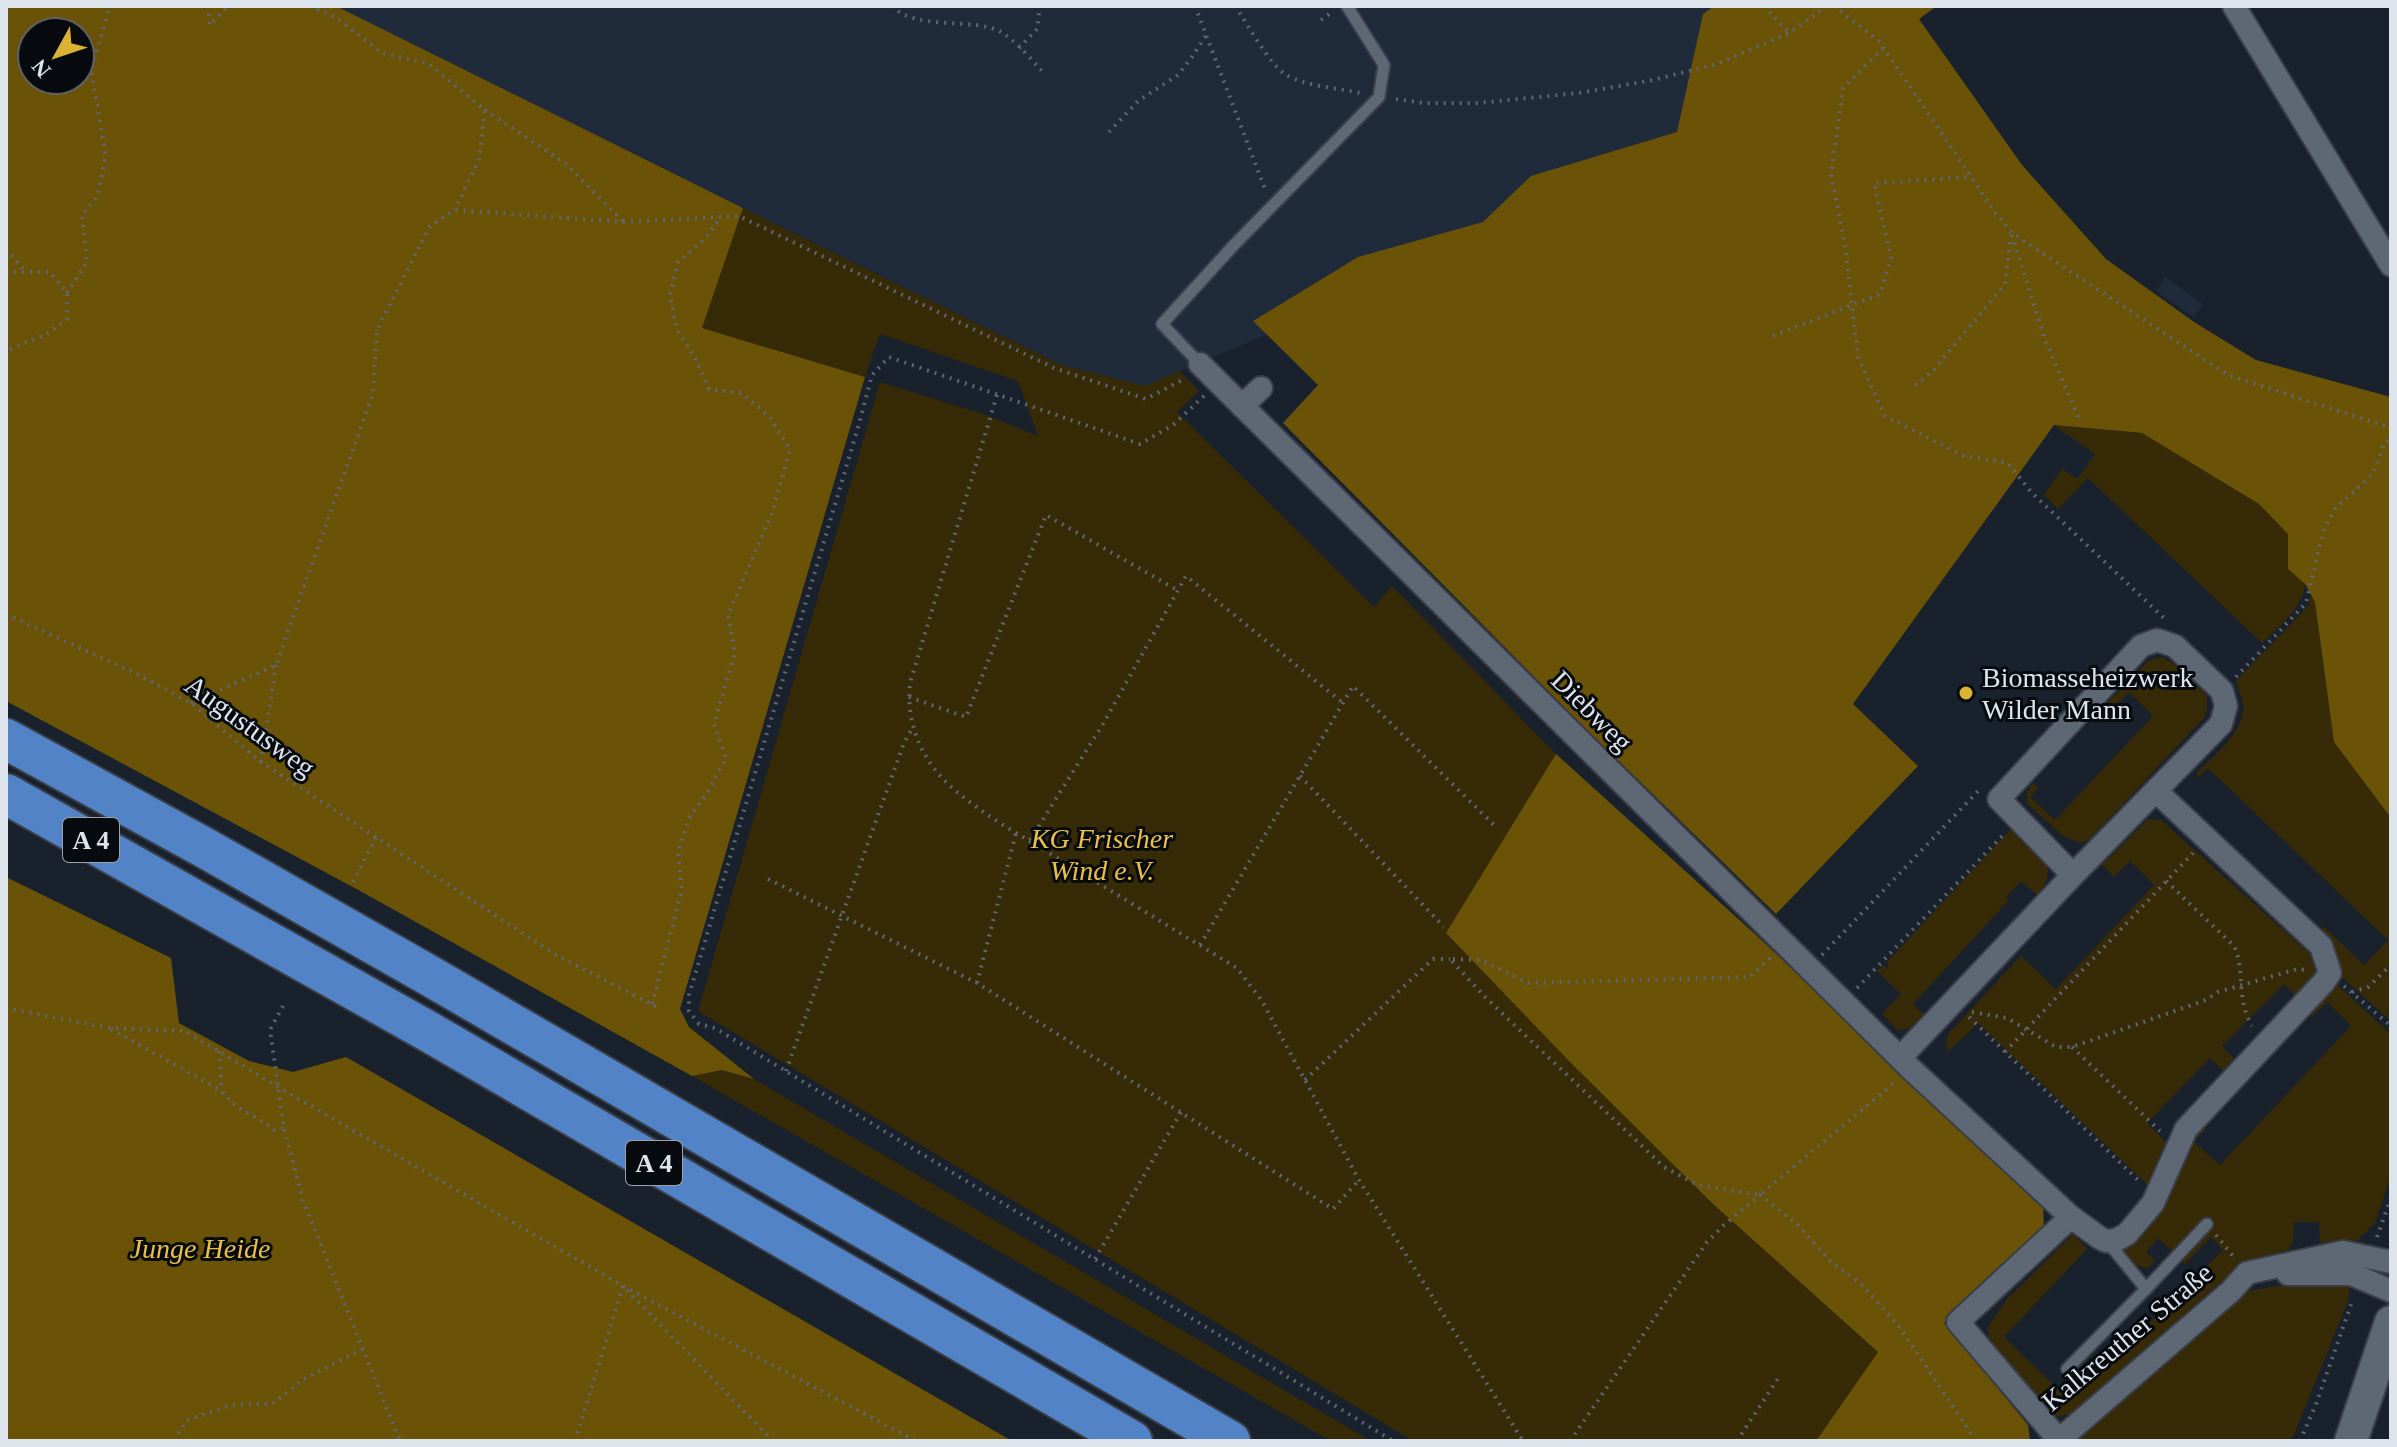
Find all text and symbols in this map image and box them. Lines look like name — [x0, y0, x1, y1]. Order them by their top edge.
north arrow — [16, 16, 96, 96]
text: N — [26, 54, 56, 83]
place label: Biomasseheizwerk Wilder Mann — [1982, 662, 2194, 725]
street label: Diebweg — [1545, 664, 1639, 758]
street label: Augustusweg — [179, 669, 321, 783]
marker: Biomasseheizwerk Wilder Mann — [1957, 684, 1975, 702]
road number: A 4 — [63, 818, 119, 862]
park label: KG Frischer Wind e.V. — [1030, 823, 1173, 886]
road number: A 4 — [626, 1141, 682, 1185]
park label: Junge Heide — [130, 1233, 270, 1264]
street label: Kalkreuther Straße — [2036, 1257, 2218, 1417]

